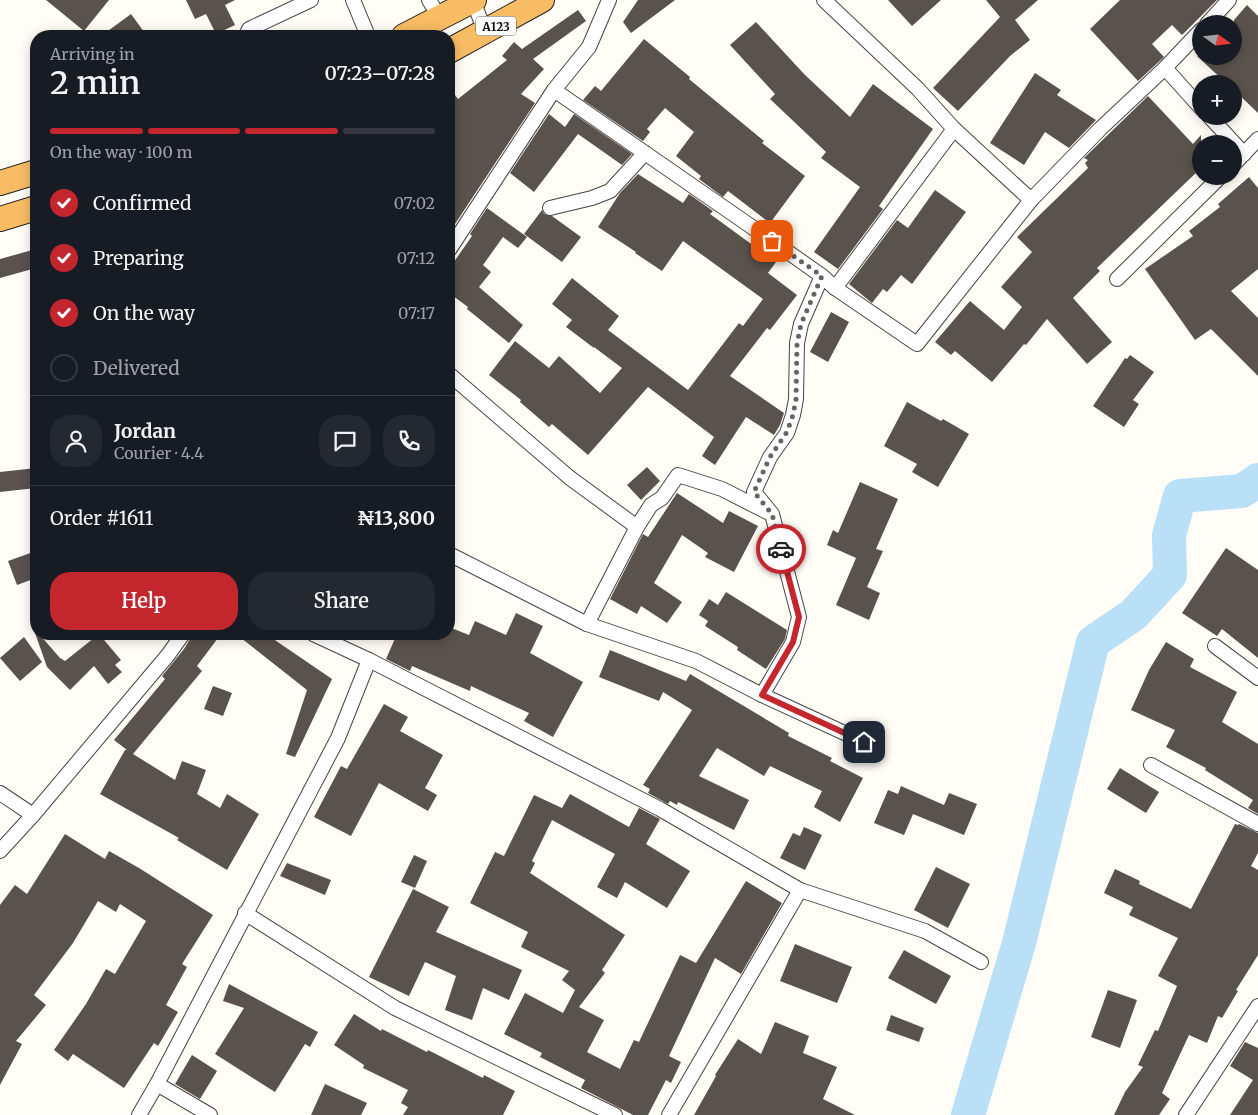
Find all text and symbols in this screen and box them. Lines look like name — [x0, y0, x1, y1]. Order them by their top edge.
north arrow — [1192, 15, 1242, 65]
map controls — [1192, 15, 1242, 185]
road number: A123 — [476, 16, 516, 36]
text: Arriving in — [50, 44, 135, 64]
text: 07:23–07:28 — [325, 61, 435, 85]
text: 2 min — [50, 63, 140, 103]
button: + — [1192, 75, 1242, 125]
button: − — [1192, 135, 1242, 185]
text: On the way · 100 m — [50, 142, 192, 162]
icon: check — [50, 189, 78, 217]
text: Confirmed — [93, 191, 191, 215]
text: 07:02 — [394, 193, 435, 213]
pin — [751, 220, 793, 262]
icon: bag — [758, 227, 786, 255]
icon: check — [50, 244, 78, 272]
text: Preparing — [93, 246, 184, 270]
text: 07:12 — [397, 248, 435, 268]
icon: check — [50, 299, 78, 327]
text: On the way — [93, 301, 195, 325]
text: 07:17 — [398, 303, 435, 323]
text: Delivered — [93, 356, 180, 380]
button: person — [50, 415, 102, 467]
button: chat — [319, 415, 371, 467]
button: phone — [383, 415, 435, 467]
text: Jordan — [114, 419, 176, 443]
text: Courier · 4.4 — [114, 443, 204, 463]
text: Order #1611 — [50, 506, 153, 530]
text: ₦13,800 — [357, 506, 435, 530]
courier — [756, 524, 806, 574]
icon: car — [767, 535, 795, 563]
button: Help — [50, 572, 238, 630]
button: Share — [248, 572, 435, 630]
pin — [843, 721, 885, 763]
icon: home — [850, 728, 878, 756]

